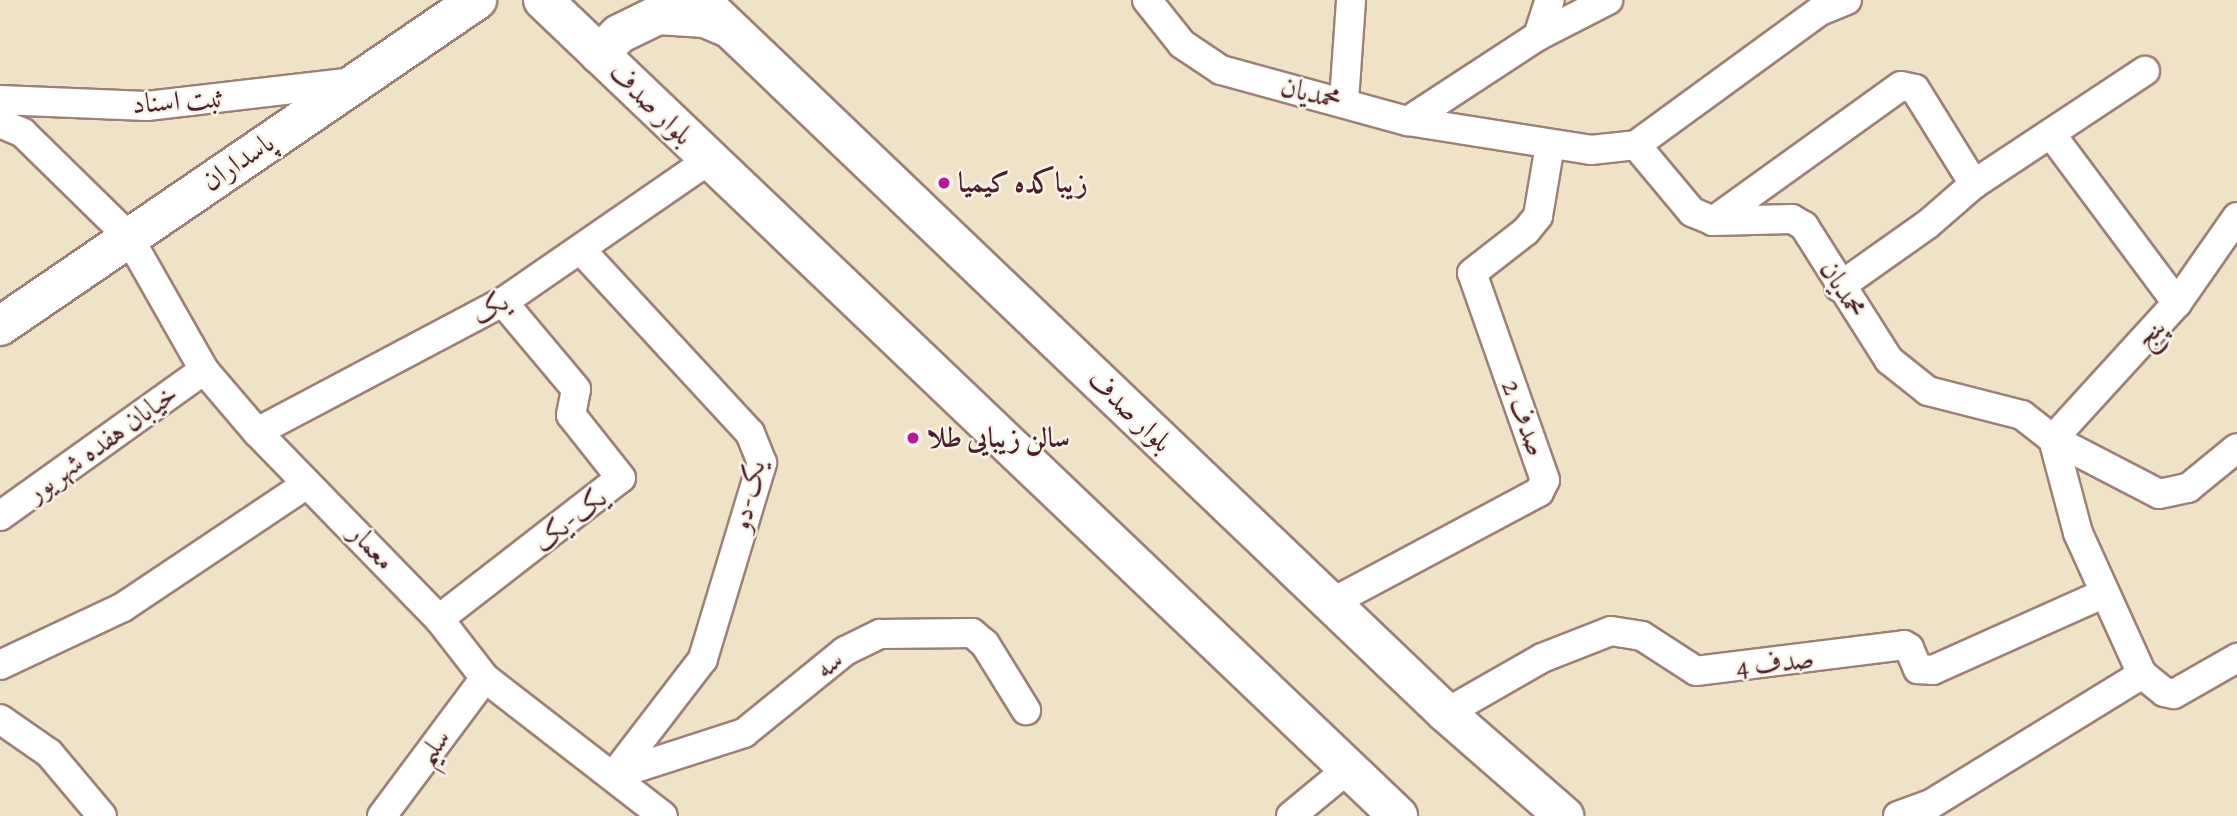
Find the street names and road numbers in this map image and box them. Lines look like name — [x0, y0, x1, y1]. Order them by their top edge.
street label: بلوار صدف — [602, 56, 700, 152]
street label: محمدیان — [1277, 69, 1345, 117]
street label: ثبت اسناد — [131, 81, 225, 121]
street label: پاسداران — [195, 126, 281, 198]
street label: محمدیان — [1812, 254, 1874, 324]
street label: یک — [466, 284, 514, 332]
street label: پنج — [2127, 309, 2173, 355]
street label: بلوار صدف — [1081, 363, 1179, 459]
street label: صدف 2 — [1494, 375, 1554, 461]
street label: خیابان هفده شهریور — [20, 377, 184, 509]
street label: یک-دو — [724, 457, 772, 535]
street label: یک-یک — [526, 481, 614, 559]
street label: معمار — [342, 517, 402, 577]
street label: صدف 4 — [1734, 642, 1816, 684]
street label: سه — [808, 643, 850, 685]
street label: سلیم — [408, 722, 458, 772]

